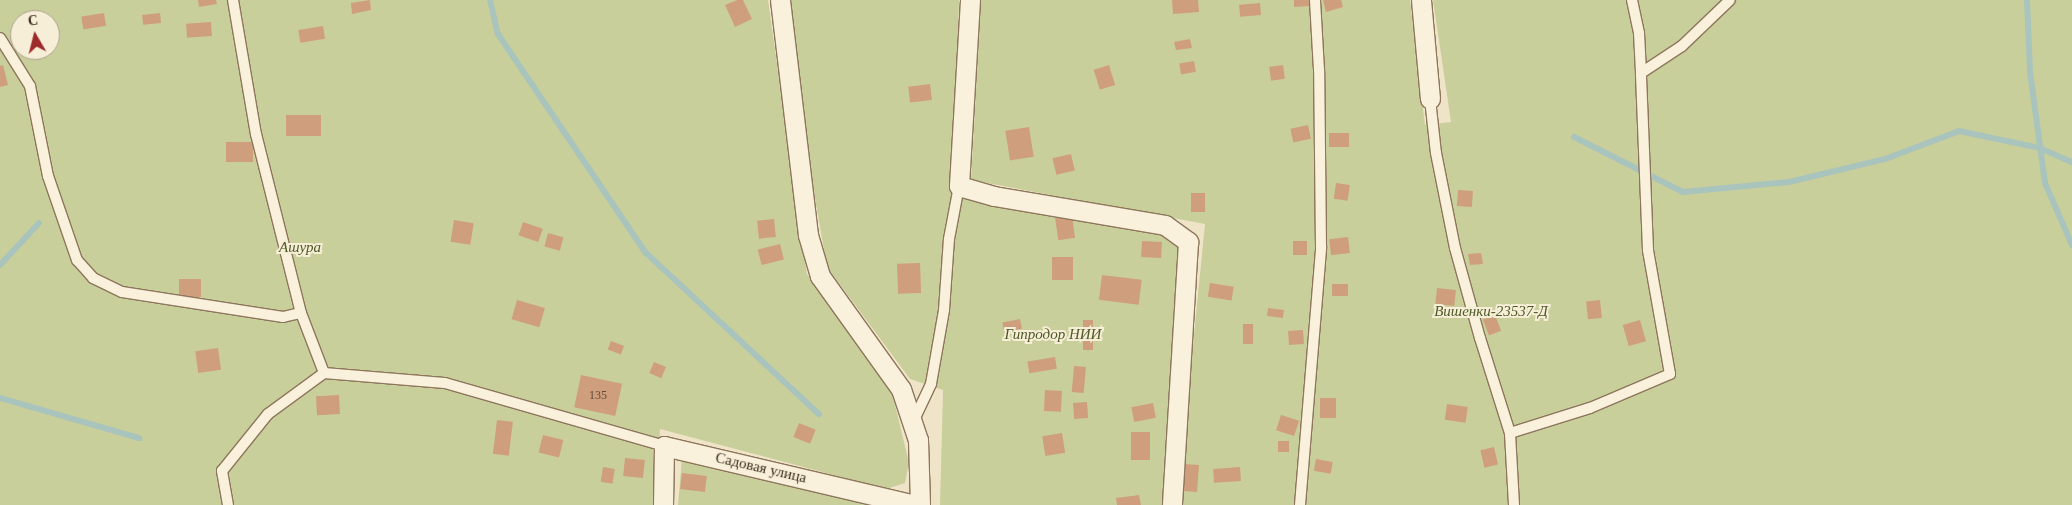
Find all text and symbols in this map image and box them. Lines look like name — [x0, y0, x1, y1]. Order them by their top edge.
north arrow — [10, 10, 60, 60]
text: С — [27, 13, 39, 29]
park label: Ашура — [279, 239, 321, 257]
park label: Вишенки-23537-Д — [1434, 303, 1548, 321]
park label: Гипродор НИИ — [1005, 326, 1101, 344]
house number: 135 — [589, 389, 607, 403]
street label: Садовая улица — [714, 449, 808, 487]

